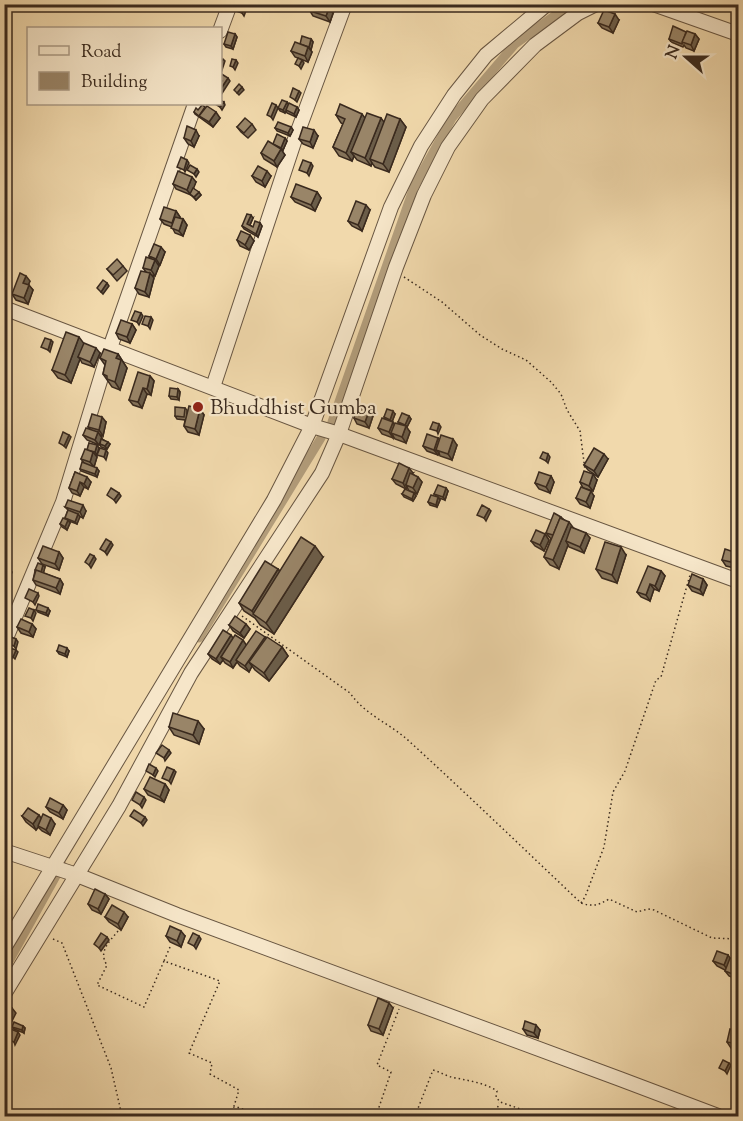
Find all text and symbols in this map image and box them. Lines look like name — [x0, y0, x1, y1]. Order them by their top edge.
legend — [27, 27, 222, 105]
north arrow — [656, 27, 716, 87]
text: Road — [81, 40, 121, 66]
text: N — [661, 42, 687, 63]
text: Building — [81, 70, 147, 96]
place label: Bhuddhist Gumba — [210, 394, 377, 424]
marker: Bhuddhist Gumba — [191, 400, 205, 414]

